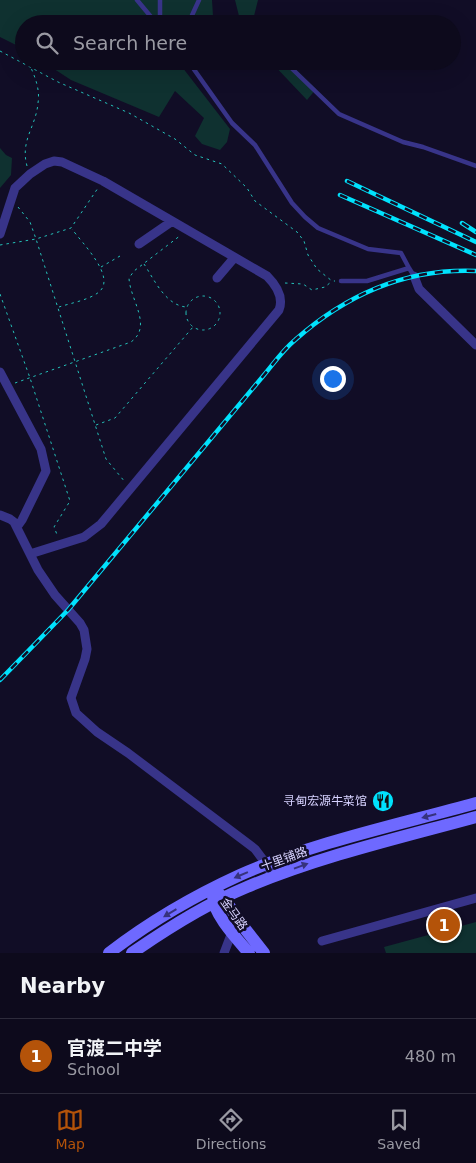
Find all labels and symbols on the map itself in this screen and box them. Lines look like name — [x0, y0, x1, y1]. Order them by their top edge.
your location — [320, 366, 346, 392]
restaurant icon: 寻甸宏源牛菜馆 — [371, 789, 395, 813]
place label: 寻甸宏源牛菜馆 — [283, 794, 367, 808]
one-way arrow — [421, 812, 436, 820]
street label: 十里铺路 — [259, 844, 309, 874]
one-way arrow — [294, 862, 309, 869]
one-way arrow — [234, 872, 248, 880]
street label: 金马路 — [218, 895, 250, 933]
pin: 1 — [428, 906, 460, 944]
one-way arrow — [164, 908, 177, 917]

